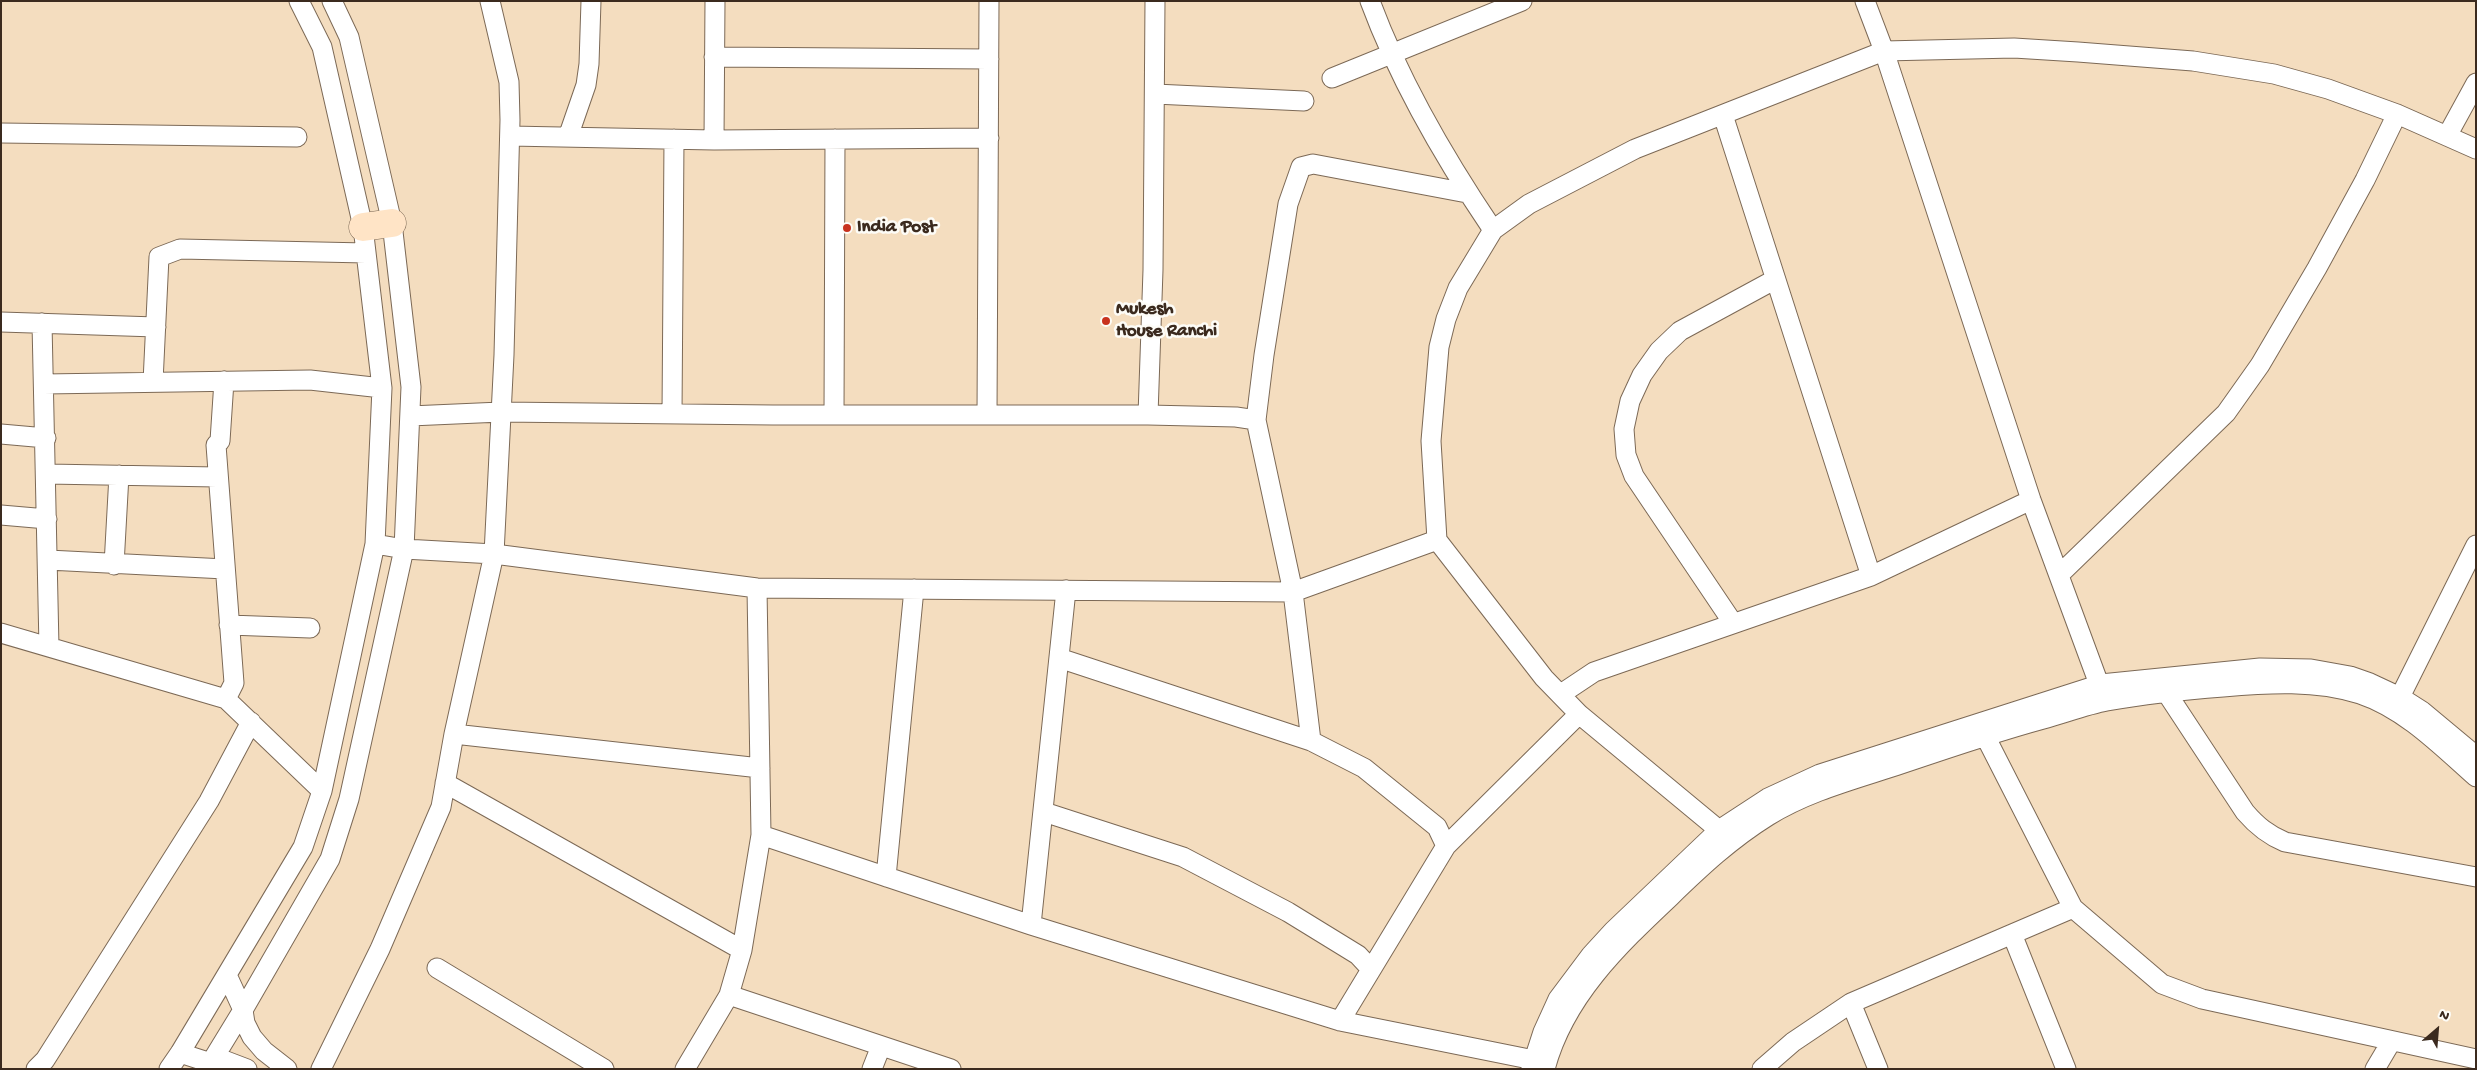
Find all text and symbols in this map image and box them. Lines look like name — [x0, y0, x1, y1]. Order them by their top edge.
place label: India Post — [857, 217, 936, 239]
marker: India Post — [841, 222, 853, 234]
place label: Mukesh House Ranchi — [1116, 299, 1217, 343]
marker: Mukesh House Ranchi — [1100, 315, 1112, 327]
north arrow — [2412, 1005, 2462, 1055]
text: N — [2436, 1007, 2452, 1026]

